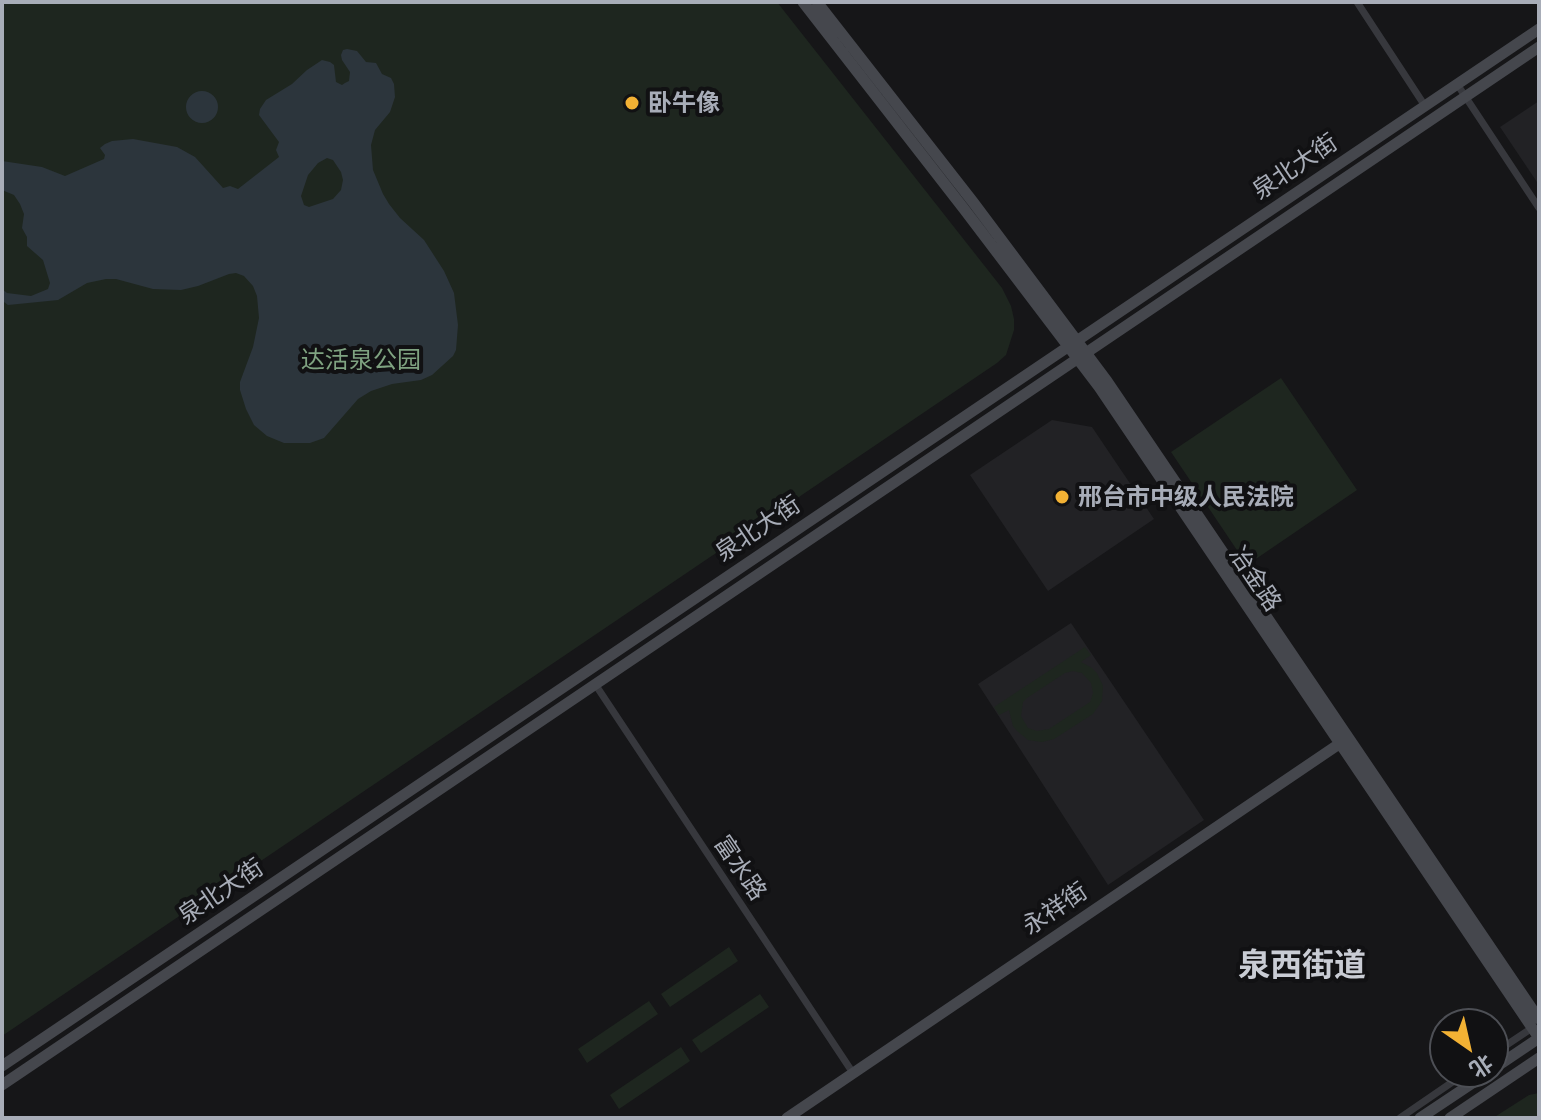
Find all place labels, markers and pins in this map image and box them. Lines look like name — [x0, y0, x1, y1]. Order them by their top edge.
place label: 卧牛像 — [648, 89, 720, 117]
marker: 卧牛像 — [623, 94, 641, 112]
place label: 邢台市中级人民法院 — [1078, 483, 1294, 511]
marker: 邢台市中级人民法院 — [1053, 488, 1071, 506]

